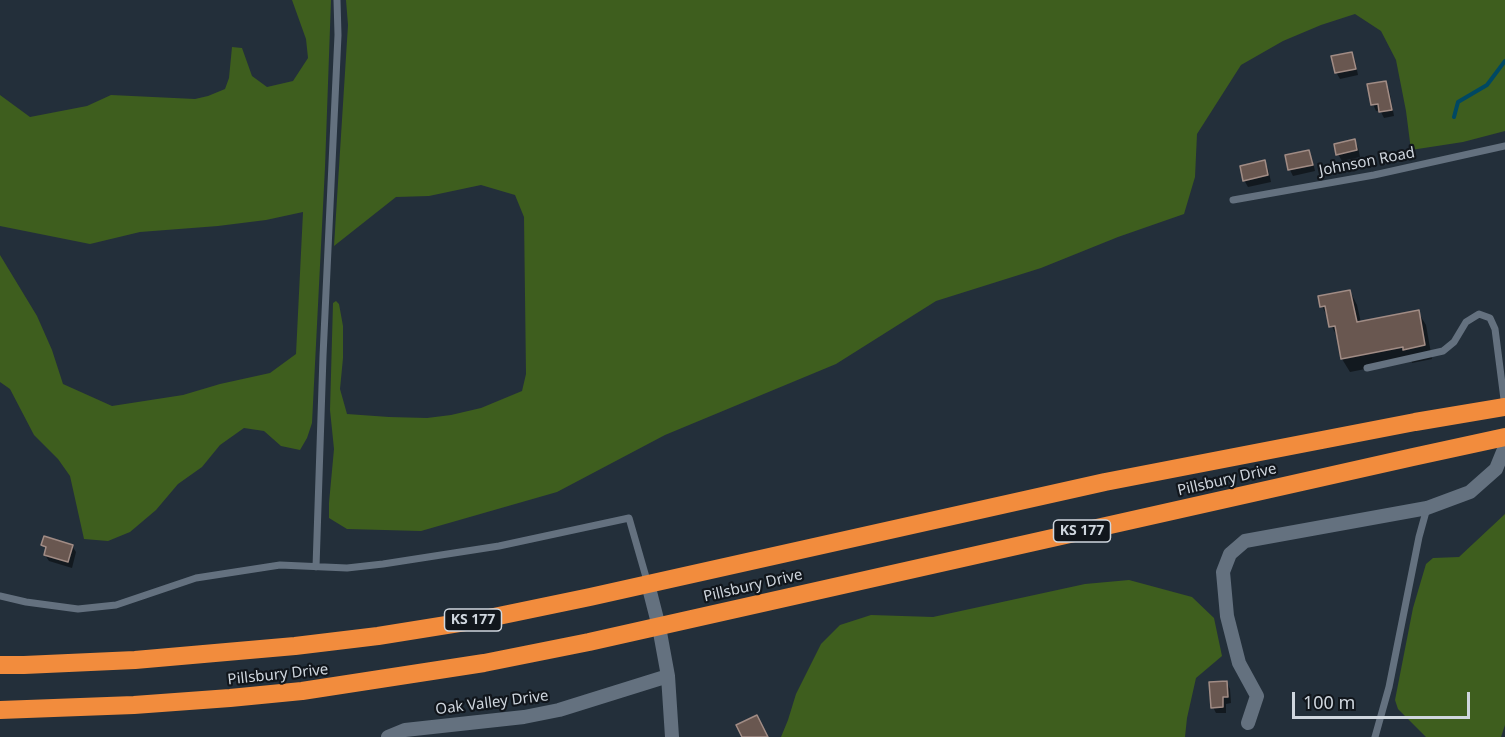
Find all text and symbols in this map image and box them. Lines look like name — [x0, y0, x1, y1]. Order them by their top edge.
street label: Johnson Road — [1318, 144, 1416, 180]
street label: Pillsbury Drive — [1176, 460, 1278, 500]
road number: KS 177 — [1054, 520, 1110, 542]
street label: Pillsbury Drive — [702, 566, 804, 606]
road number: KS 177 — [444, 609, 502, 631]
street label: Pillsbury Drive — [227, 661, 329, 689]
scale bar — [1295, 680, 1474, 718]
street label: Oak Valley Drive — [434, 687, 550, 719]
text: 100 m — [1303, 690, 1355, 714]

